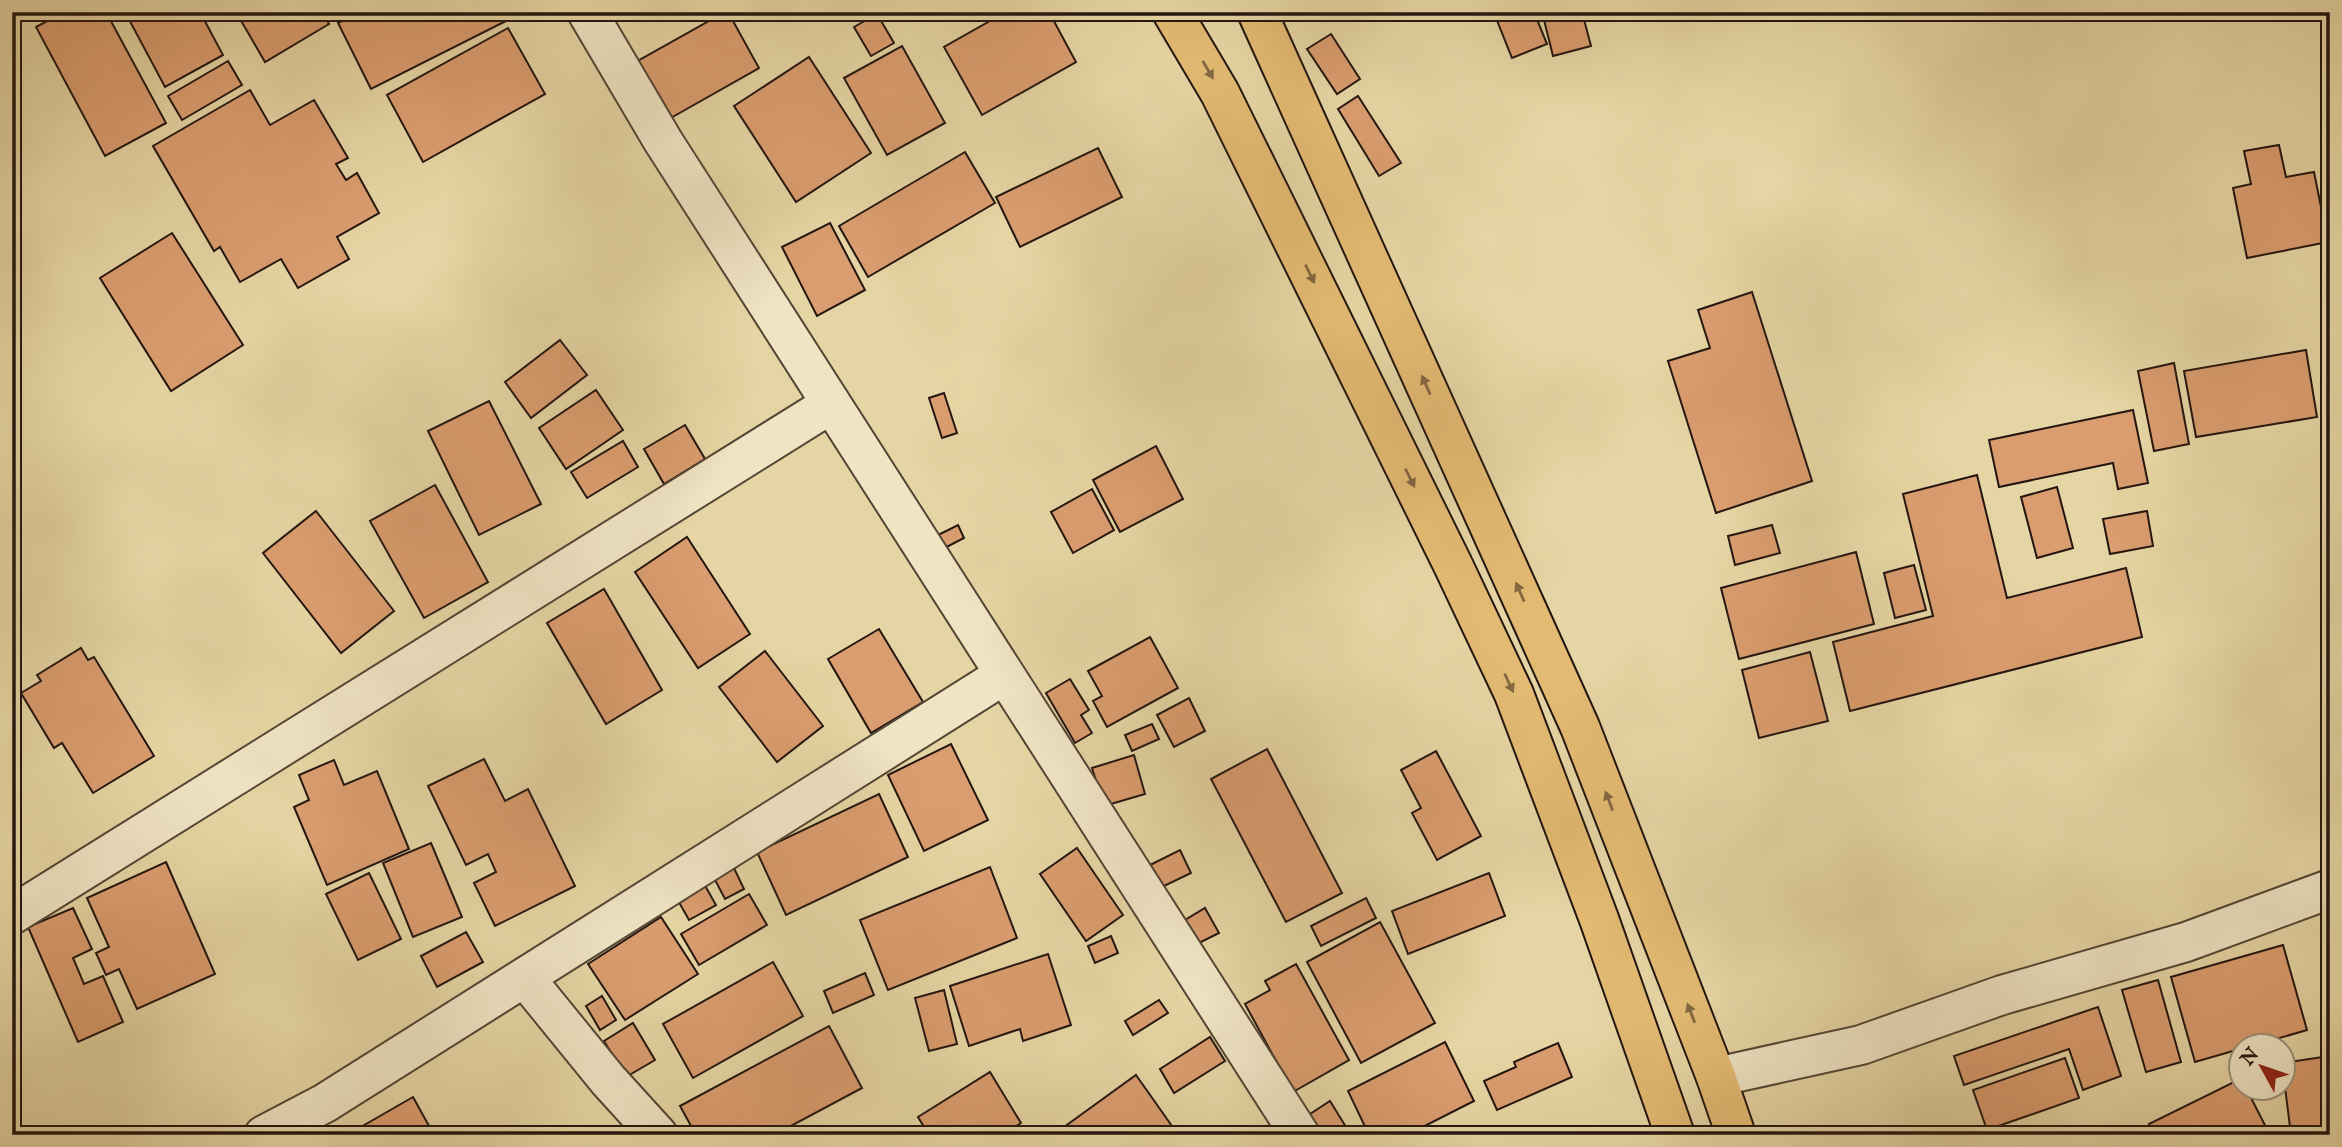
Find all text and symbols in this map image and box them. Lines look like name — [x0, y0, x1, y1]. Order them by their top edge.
one-way arrow — [1201, 61, 1214, 80]
one-way arrow — [1304, 264, 1315, 284]
one-way arrow — [1420, 374, 1431, 395]
one-way arrow — [1405, 468, 1416, 488]
one-way arrow — [1514, 582, 1526, 602]
one-way arrow — [1503, 673, 1515, 693]
one-way arrow — [1604, 791, 1615, 812]
one-way arrow — [1686, 1003, 1697, 1024]
north arrow — [2226, 1032, 2296, 1102]
text: N — [2235, 1043, 2265, 1072]

